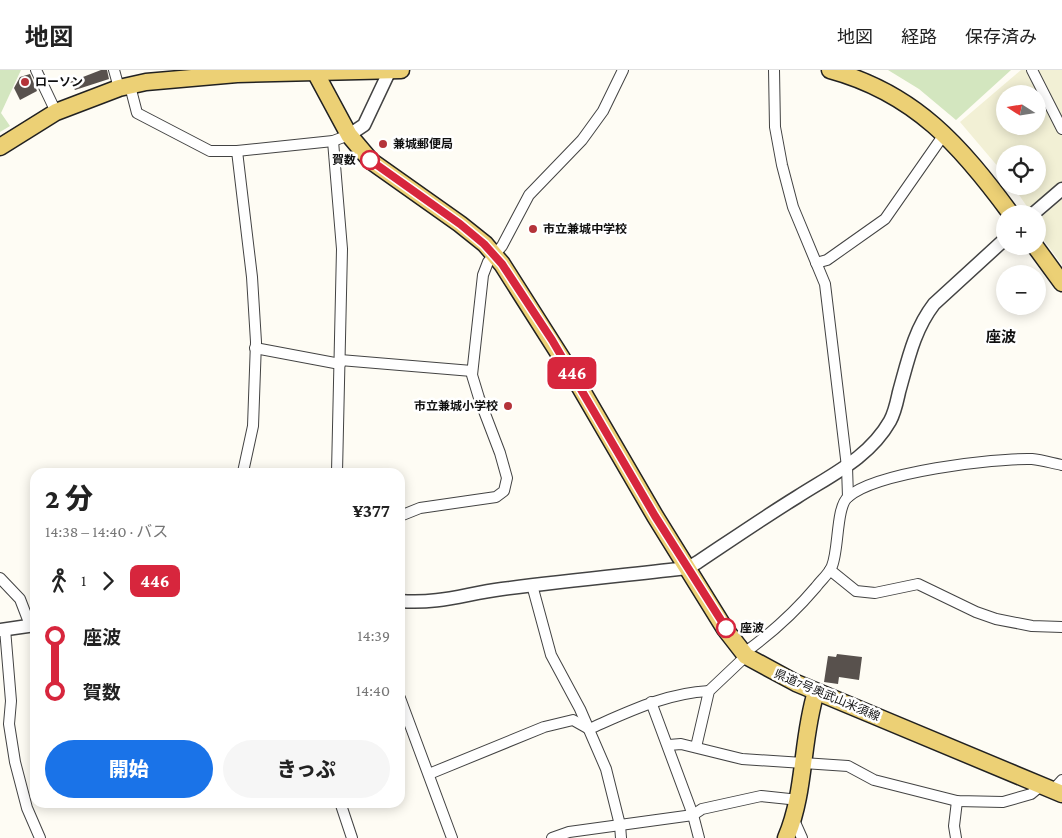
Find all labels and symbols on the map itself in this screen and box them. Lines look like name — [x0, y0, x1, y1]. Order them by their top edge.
place label: ローソン — [35, 75, 83, 89]
marker: ローソン — [19, 76, 31, 88]
north arrow — [996, 85, 1046, 135]
place label: 兼城郵便局 — [393, 137, 453, 151]
marker: 兼城郵便局 — [377, 138, 389, 150]
marker: 賀数 — [360, 150, 380, 170]
place label: 賀数 — [332, 153, 356, 167]
place label: 市立兼城中学校 — [543, 222, 627, 236]
marker: 市立兼城中学校 — [527, 223, 539, 235]
district label: 座波 — [986, 329, 1016, 345]
line badge: 446 — [543, 357, 601, 389]
place label: 市立兼城小学校 — [414, 399, 498, 413]
marker: 市立兼城小学校 — [502, 400, 514, 412]
marker: 座波 — [716, 618, 736, 638]
place label: 座波 — [740, 621, 764, 635]
street label: 県道7号奥武山米須線 — [772, 666, 882, 724]

